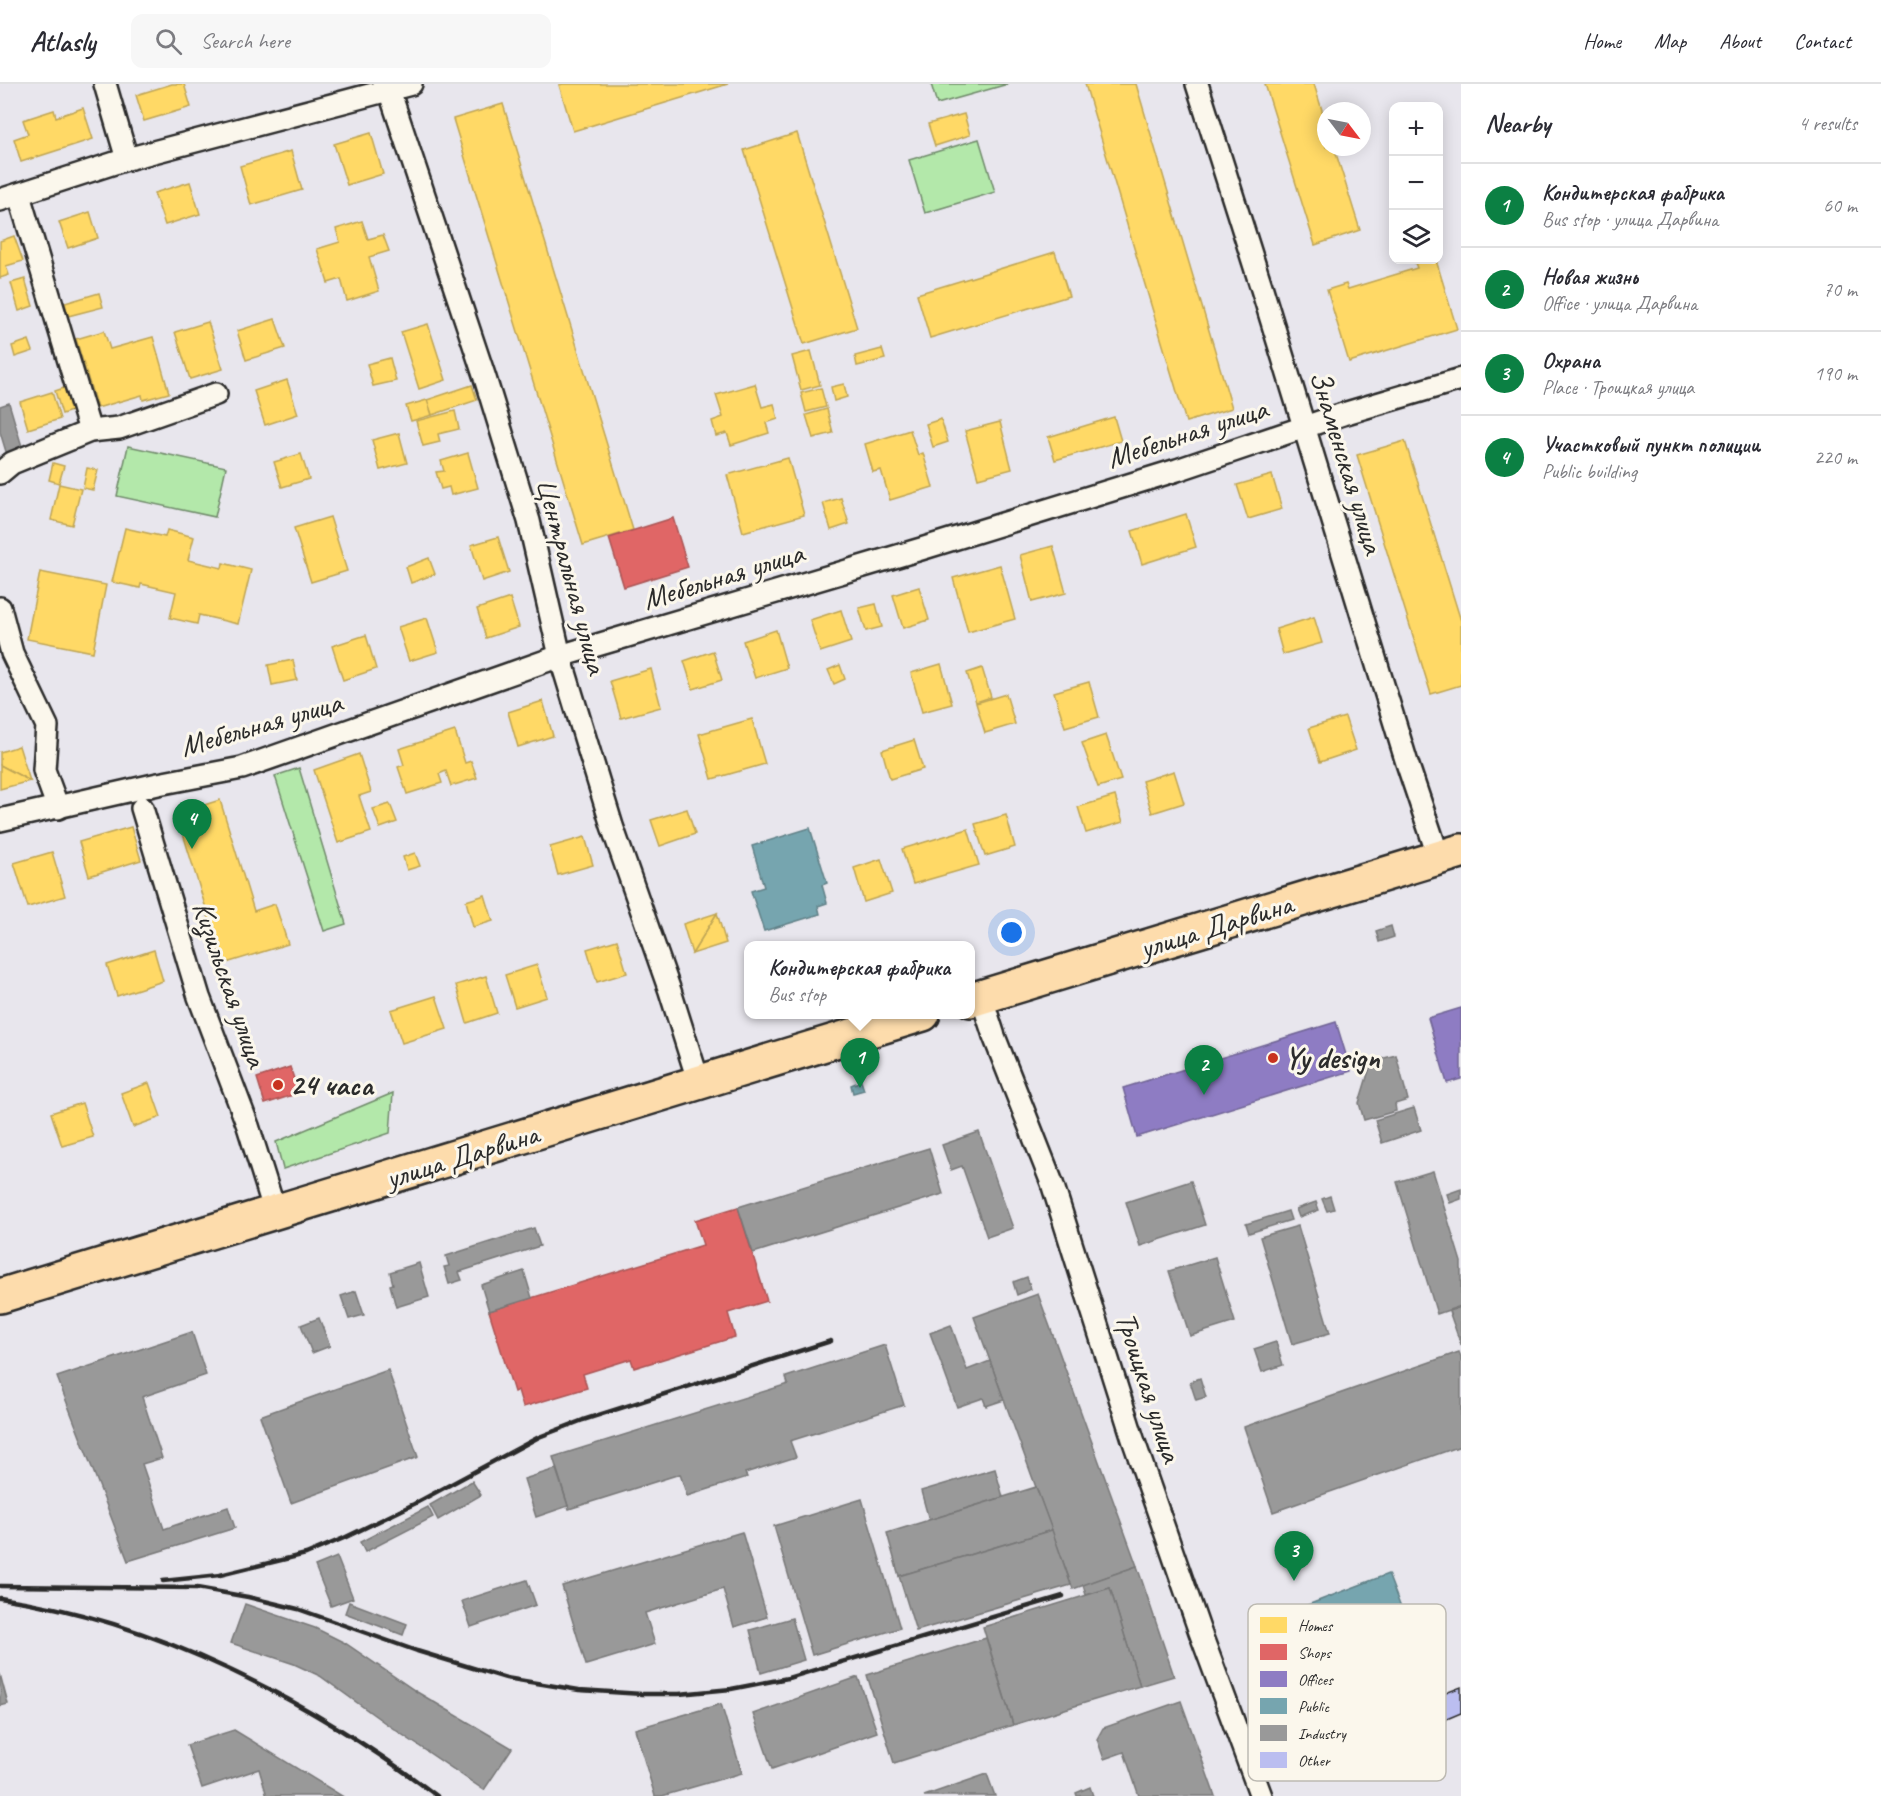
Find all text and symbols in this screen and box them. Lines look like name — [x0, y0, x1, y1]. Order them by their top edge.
search box — [131, 14, 551, 68]
text: Atlasly — [30, 24, 95, 59]
icon: search — [152, 25, 185, 58]
text: Search here — [200, 27, 290, 55]
text: Home — [1583, 28, 1621, 54]
text: Map — [1654, 28, 1686, 54]
text: About — [1719, 28, 1761, 54]
text: Contact — [1794, 28, 1851, 54]
north arrow — [1317, 102, 1371, 156]
map controls — [1389, 102, 1443, 264]
button: + — [1389, 102, 1443, 156]
text: Nearby — [1485, 107, 1550, 140]
text: 4 results — [1798, 111, 1857, 136]
button: − — [1389, 156, 1443, 210]
text: Кондитерская фабрика — [1542, 179, 1724, 207]
text: 1 — [1500, 193, 1509, 218]
text: 60 m — [1823, 193, 1857, 218]
text: Bus stop · улица Дарвина — [1542, 207, 1718, 232]
button: layers — [1389, 210, 1443, 264]
text: Новая жизнь — [1542, 263, 1638, 291]
text: 2 — [1500, 277, 1509, 302]
text: 70 m — [1823, 277, 1857, 302]
text: Office · улица Дарвина — [1542, 291, 1697, 316]
text: Охрана — [1542, 347, 1600, 375]
text: 3 — [1500, 361, 1509, 386]
text: 190 m — [1814, 361, 1857, 386]
street label: Знаменская улица — [1301, 366, 1393, 560]
text: Place · Троицкая улица — [1542, 375, 1694, 400]
street label: Мебельная улица — [1102, 389, 1274, 477]
text: Участковый пункт полиции — [1542, 431, 1760, 459]
text: 4 — [1500, 445, 1509, 470]
text: 220 m — [1814, 445, 1857, 470]
text: Public building — [1542, 459, 1637, 484]
street label: Центральная улица — [528, 474, 617, 680]
street label: Мебельная улица — [638, 533, 810, 618]
street label: Мебельная улица — [176, 682, 348, 765]
pin: 4 — [172, 800, 212, 849]
street label: улица Дарвина — [1133, 884, 1300, 968]
street label: Кизильская улица — [184, 896, 277, 1074]
your location — [997, 918, 1026, 947]
popup — [744, 941, 975, 1019]
text: Кондитерская фабрика — [768, 954, 951, 982]
text: Bus stop — [768, 982, 826, 1007]
pin: 1 — [840, 1038, 880, 1088]
place label: Yy design — [1285, 1039, 1381, 1077]
pin: 2 — [1184, 1046, 1224, 1095]
marker: Yy design — [1266, 1051, 1280, 1065]
place label: 24 часа — [290, 1066, 375, 1104]
marker: 24 часа — [271, 1078, 285, 1092]
street label: улица Дарвина — [379, 1114, 546, 1198]
street label: Троицкая улица — [1107, 1307, 1192, 1468]
pin: 3 — [1274, 1532, 1314, 1581]
legend — [1248, 1604, 1446, 1781]
text: Homes — [1298, 1616, 1334, 1636]
text: Shops — [1298, 1643, 1332, 1663]
text: Offices — [1298, 1670, 1334, 1690]
text: Public — [1298, 1697, 1330, 1717]
text: Industry — [1298, 1724, 1347, 1744]
text: Other — [1298, 1751, 1331, 1771]

